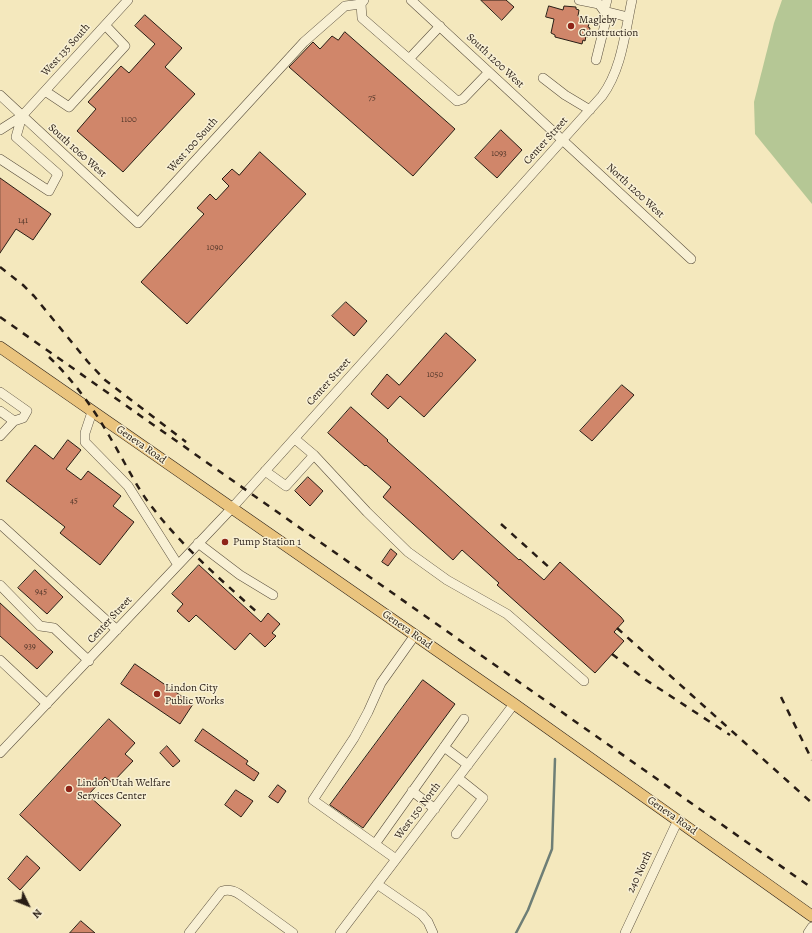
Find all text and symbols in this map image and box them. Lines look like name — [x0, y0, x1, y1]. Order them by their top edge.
place label: Magleby Construction — [579, 13, 638, 39]
street label: West 135 South — [39, 21, 93, 79]
marker: Magleby Construction — [566, 21, 576, 31]
street label: South 1200 West — [463, 31, 527, 91]
house number: 75 — [368, 93, 376, 103]
street label: Center Street — [521, 114, 571, 168]
house number: 1100 — [121, 115, 137, 125]
street label: West 100 South — [165, 115, 221, 175]
street label: South 1060 West — [45, 121, 109, 181]
house number: 1093 — [491, 149, 507, 159]
street label: North 1200 West — [603, 161, 667, 221]
house number: 141 — [18, 216, 28, 226]
house number: 1090 — [207, 243, 223, 253]
street label: Center Street — [304, 355, 354, 409]
house number: 1050 — [427, 370, 443, 380]
street label: Geneva Road — [113, 423, 169, 467]
house number: 45 — [70, 496, 78, 506]
place label: Pump Station 1 — [233, 535, 301, 549]
marker: Pump Station 1 — [220, 537, 230, 547]
house number: 945 — [35, 587, 47, 597]
street label: Center Street — [85, 594, 135, 646]
street label: Geneva Road — [379, 608, 435, 652]
house number: 939 — [24, 642, 36, 652]
place label: Lindon City Public Works — [165, 681, 224, 707]
marker: Lindon City Public Works — [152, 689, 162, 699]
place label: Lindon Utah Welfare Services Center — [77, 776, 170, 802]
street label: West 150 North — [392, 780, 444, 842]
marker: Lindon Utah Welfare Services Center — [64, 784, 74, 794]
street label: Geneva Road — [644, 794, 700, 838]
street label: 240 North — [624, 849, 656, 895]
north arrow — [8, 885, 48, 925]
text: N — [29, 905, 45, 922]

